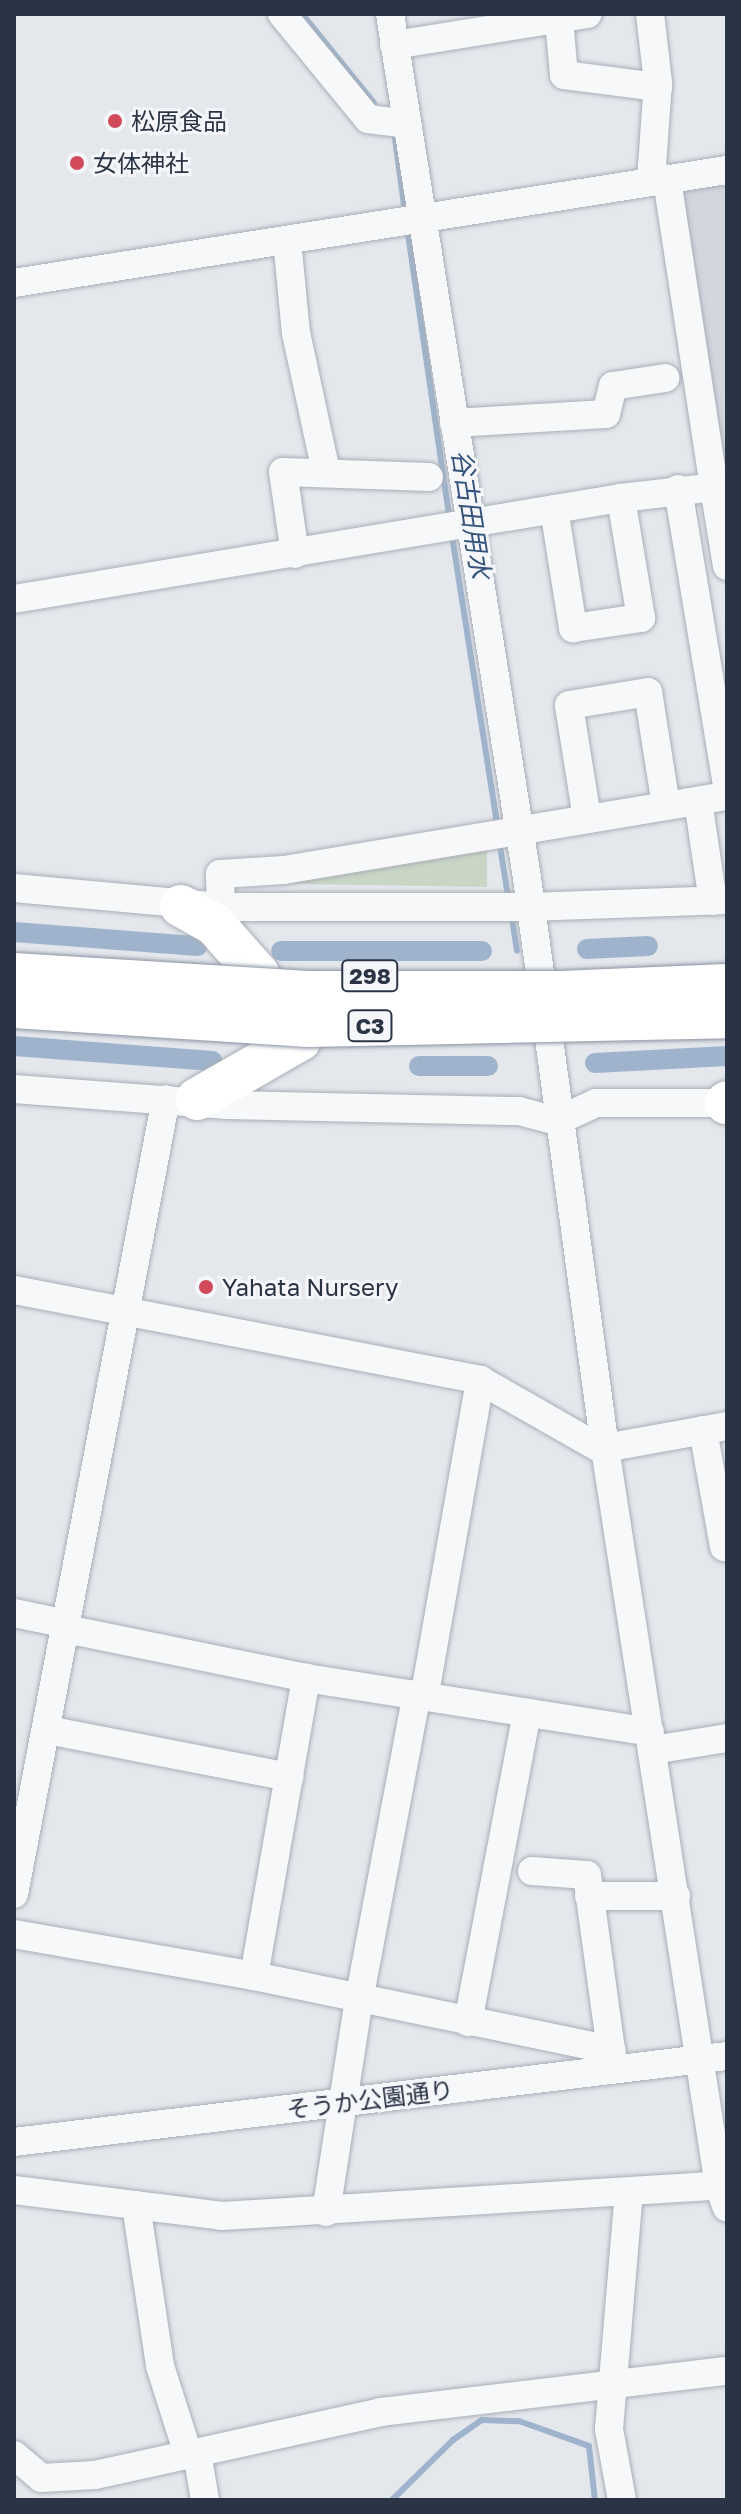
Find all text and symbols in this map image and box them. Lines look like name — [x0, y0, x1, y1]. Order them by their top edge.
place label: 松原食品 — [131, 107, 227, 135]
marker: 松原食品 — [106, 112, 124, 130]
place label: 女体神社 — [93, 149, 189, 177]
marker: 女体神社 — [68, 154, 86, 172]
water label: 谷古田用水 — [445, 447, 497, 581]
road number: 298 — [340, 958, 400, 994]
road number: C3 — [346, 1008, 394, 1044]
place label: Yahata Nursery — [222, 1273, 399, 1301]
marker: Yahata Nursery — [197, 1278, 215, 1296]
street label: そうか公園通り — [285, 2074, 455, 2124]

